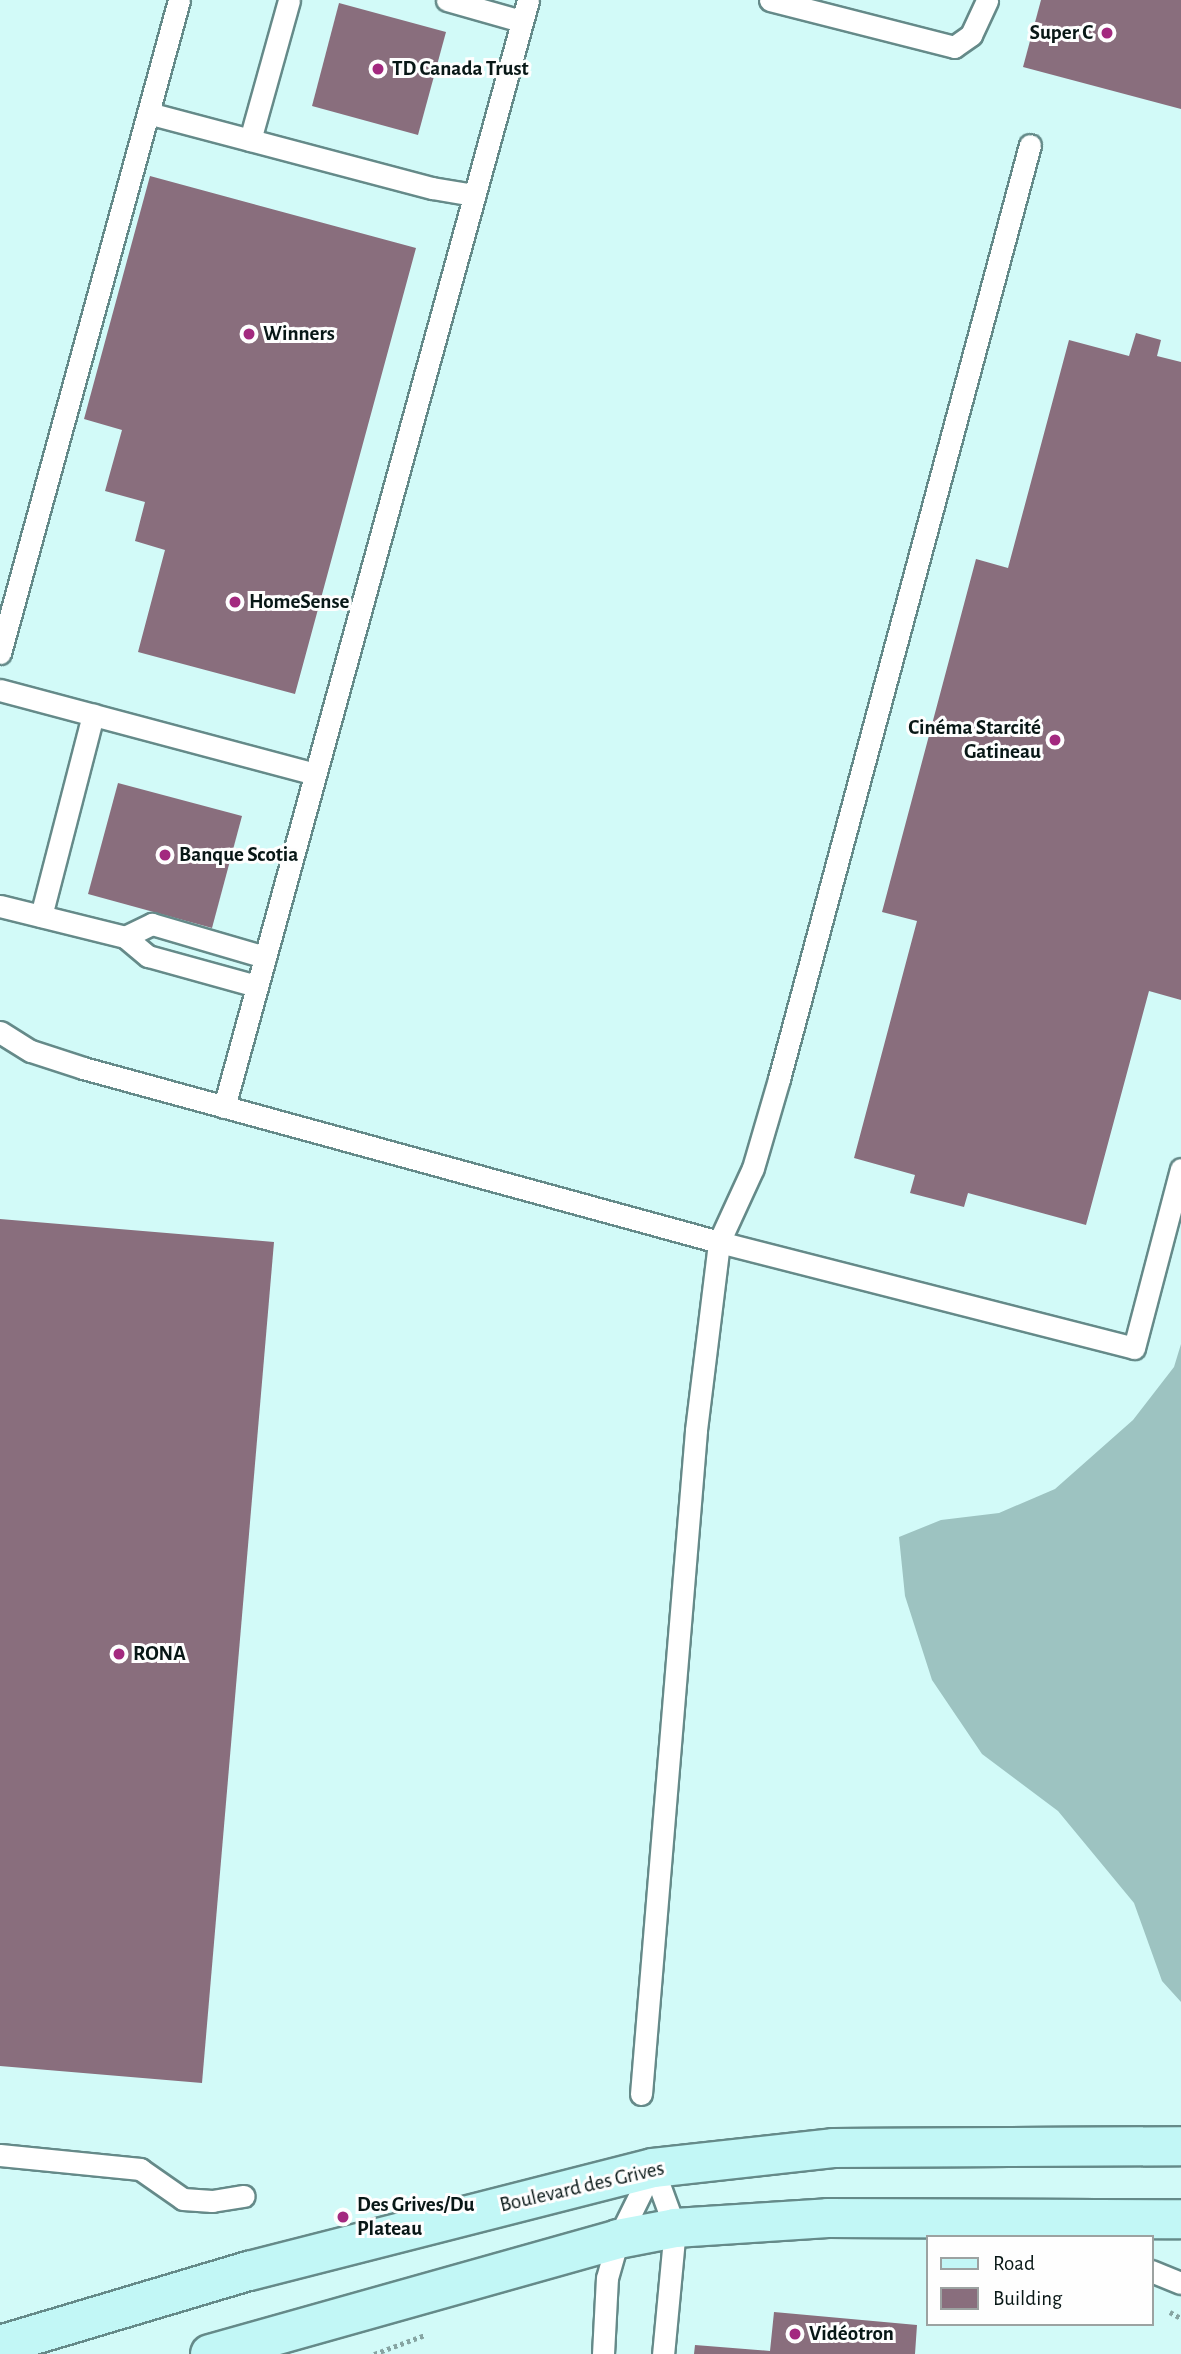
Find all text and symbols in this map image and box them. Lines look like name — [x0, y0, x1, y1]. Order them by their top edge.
place label: Super C — [1029, 20, 1093, 46]
marker: Super C — [1099, 25, 1115, 41]
place label: TD Canada Trust — [392, 56, 529, 82]
marker: TD Canada Trust — [370, 61, 386, 77]
place label: Winners — [263, 321, 335, 347]
marker: Winners — [241, 326, 257, 342]
place label: HomeSense — [249, 589, 349, 615]
marker: HomeSense — [227, 594, 243, 610]
place label: Cinéma Starcité Gatineau — [908, 715, 1041, 765]
marker: Cinéma Starcité Gatineau — [1047, 732, 1063, 748]
place label: Banque Scotia — [179, 842, 298, 868]
marker: Banque Scotia — [157, 847, 173, 863]
place label: RONA — [133, 1641, 186, 1667]
marker: RONA — [111, 1646, 127, 1662]
street label: Boulevard des Grives — [497, 2156, 667, 2218]
place label: Des Grives/Du Plateau — [357, 2192, 474, 2242]
marker: Des Grives/Du Plateau — [335, 2209, 351, 2225]
legend — [926, 2235, 1153, 2326]
text: Road — [993, 2253, 1035, 2274]
text: Building — [993, 2288, 1062, 2309]
place label: Vidéotron — [809, 2321, 894, 2347]
marker: Vidéotron — [787, 2326, 803, 2342]

